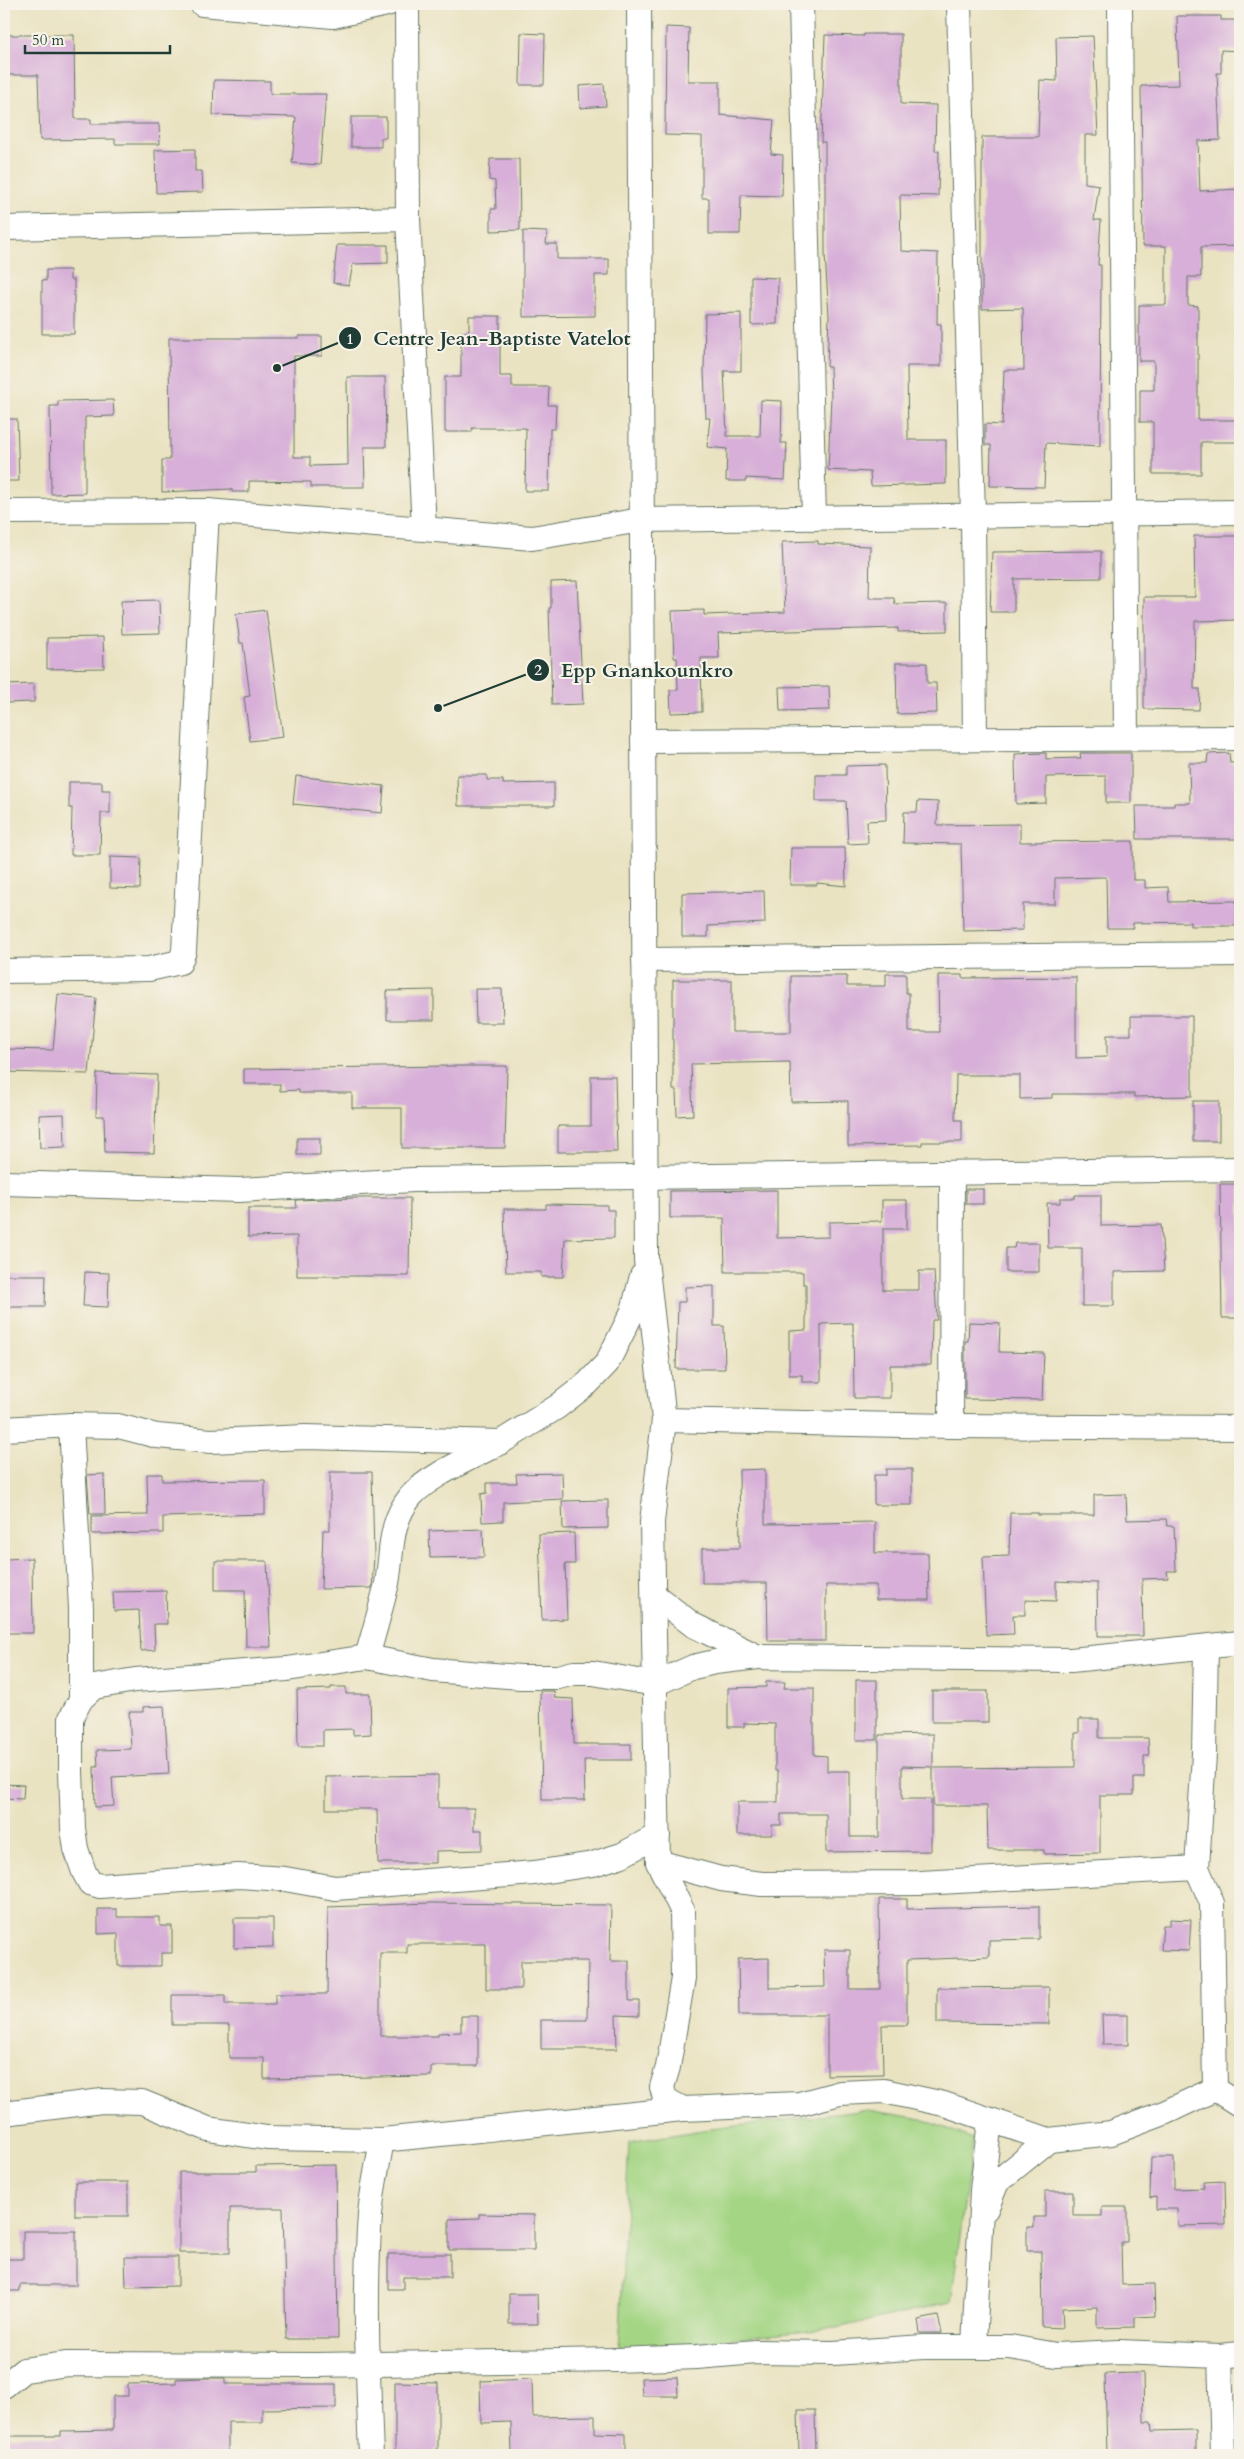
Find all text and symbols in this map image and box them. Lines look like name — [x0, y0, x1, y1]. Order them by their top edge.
scale bar — [25, 22, 170, 54]
text: 50 m — [32, 30, 64, 50]
callout: Centre Jean-Baptiste Vatelot — [338, 321, 640, 356]
text: Centre Jean-Baptiste Vatelot — [373, 325, 631, 352]
text: 1 — [346, 329, 354, 349]
callout: Epp Gnankounkro — [526, 652, 743, 687]
text: Epp Gnankounkro — [561, 657, 733, 684]
text: 2 — [534, 660, 542, 680]

